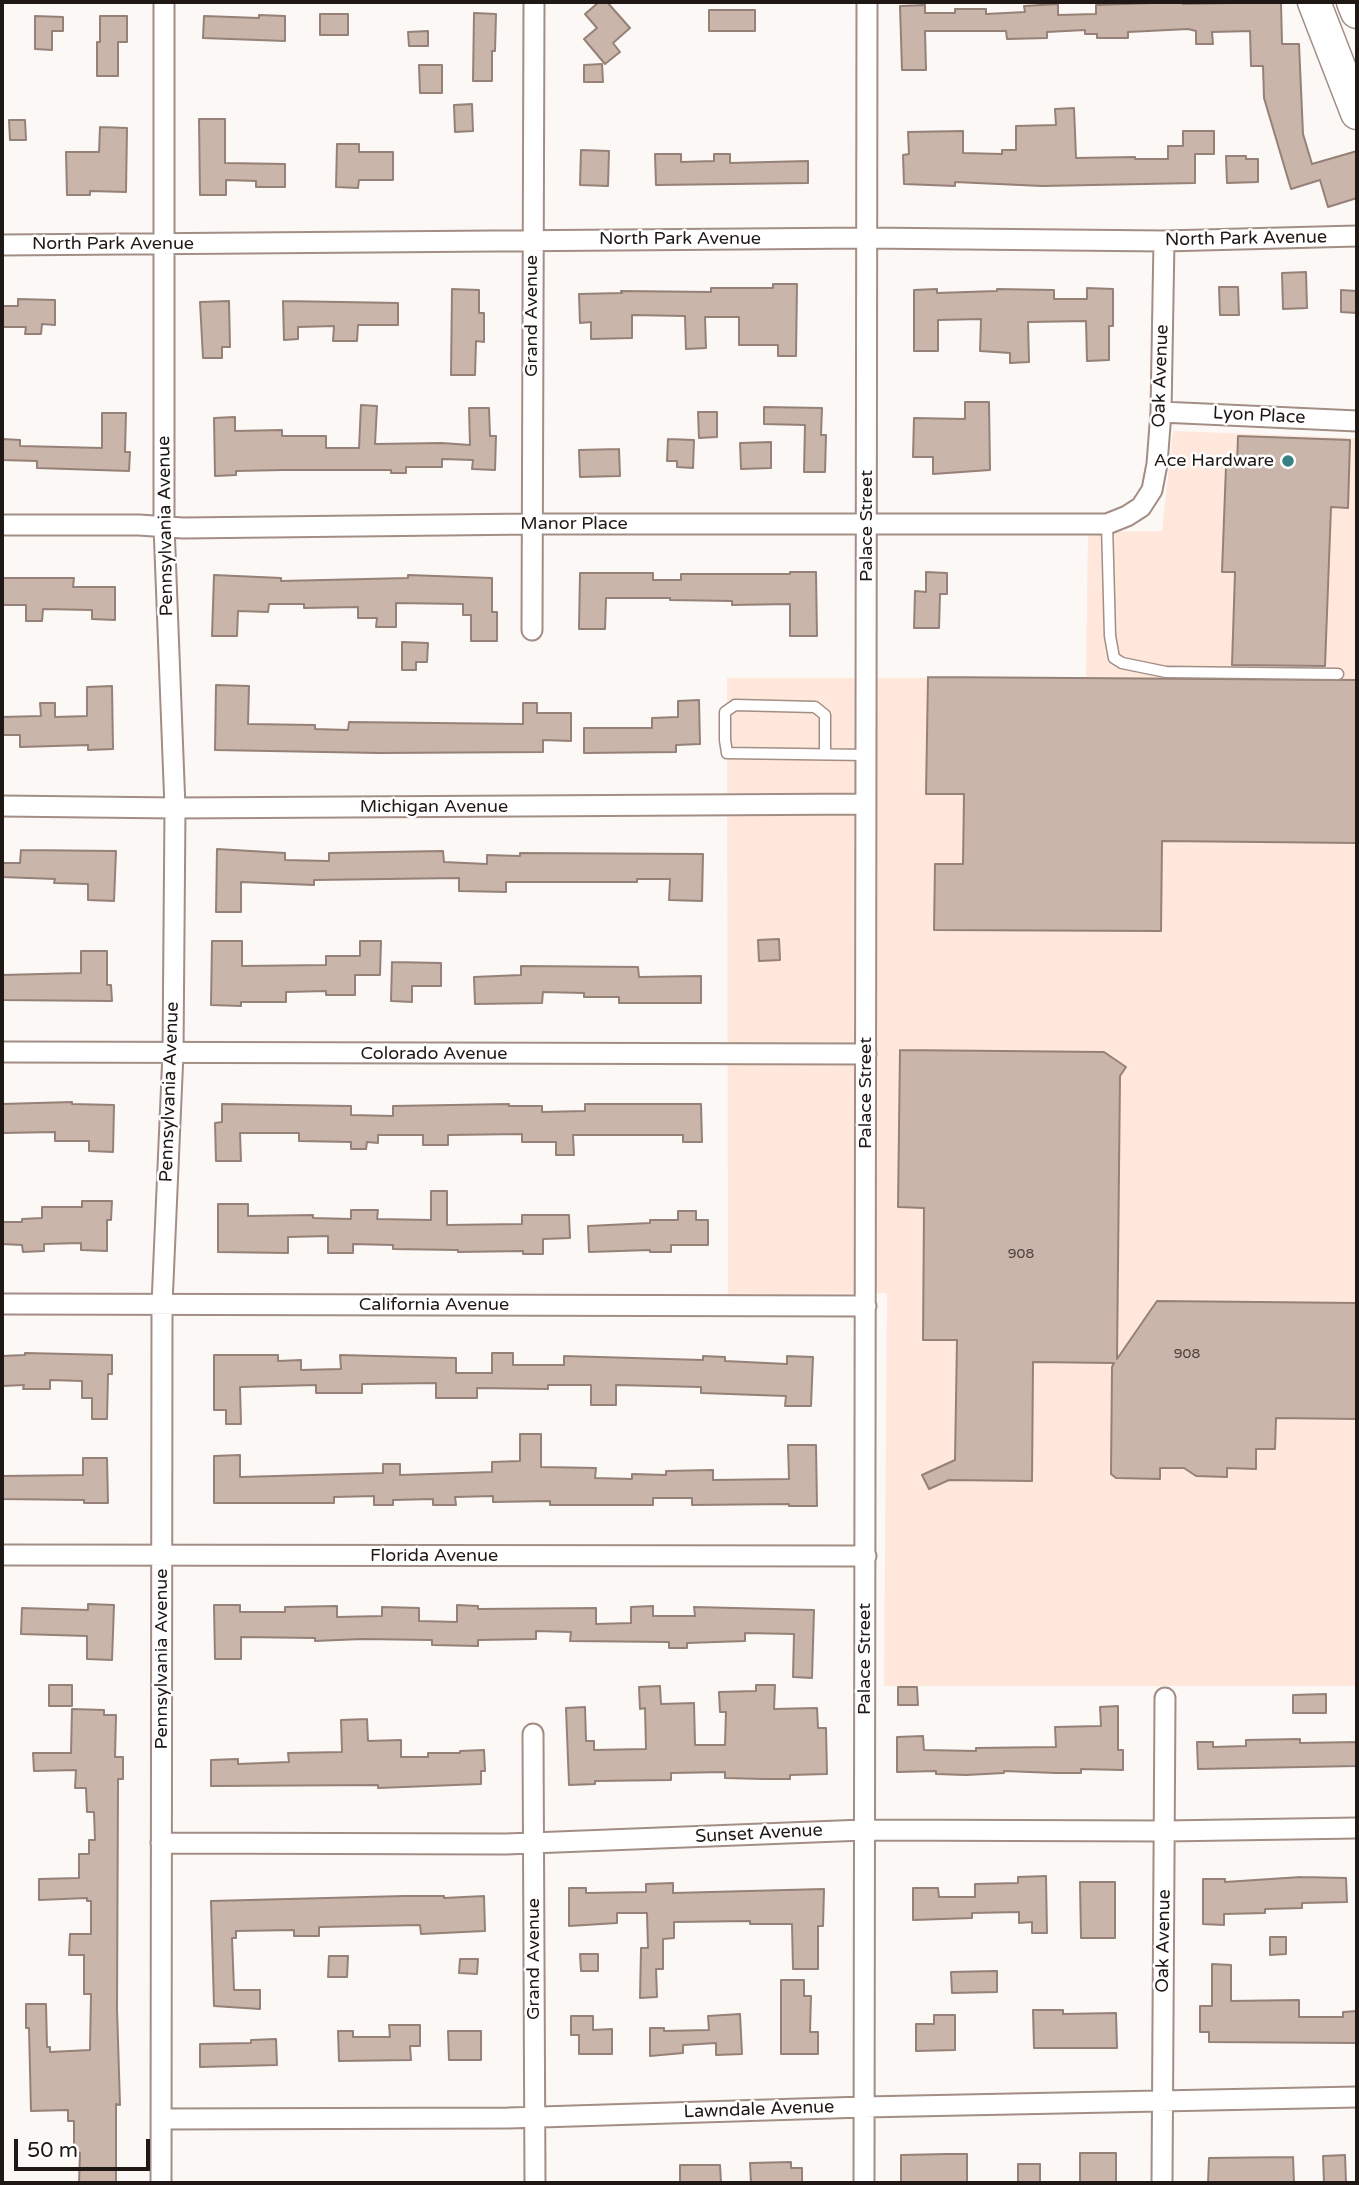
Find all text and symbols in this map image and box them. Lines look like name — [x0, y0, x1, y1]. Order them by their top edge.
street label: North Park Avenue — [1165, 227, 1327, 251]
street label: North Park Avenue — [599, 228, 761, 250]
street label: North Park Avenue — [32, 233, 194, 255]
street label: Grand Avenue — [521, 255, 543, 377]
street label: Oak Avenue — [1148, 324, 1174, 428]
street label: Lyon Place — [1212, 403, 1306, 429]
street label: Pennsylvania Avenue — [154, 435, 178, 617]
place label: Ace Hardware — [1154, 450, 1274, 472]
marker: Ace Hardware — [1280, 453, 1296, 469]
street label: Palace Street — [856, 470, 878, 582]
street label: Manor Place — [520, 513, 628, 535]
street label: Michigan Avenue — [360, 796, 508, 818]
street label: Pennsylvania Avenue — [156, 1001, 184, 1183]
street label: Palace Street — [855, 1037, 877, 1149]
street label: Colorado Avenue — [360, 1043, 508, 1065]
house number: 908 — [1008, 1246, 1034, 1262]
street label: California Avenue — [359, 1294, 509, 1316]
house number: 908 — [1174, 1346, 1200, 1362]
street label: Florida Avenue — [370, 1545, 498, 1567]
street label: Pennsylvania Avenue — [151, 1569, 173, 1749]
street label: Palace Street — [854, 1603, 876, 1715]
street label: Sunset Avenue — [695, 1820, 823, 1848]
street label: Oak Avenue — [1152, 1889, 1176, 1993]
street label: Grand Avenue — [523, 1898, 545, 2020]
street label: Lawndale Avenue — [683, 2097, 835, 2123]
scale bar — [18, 2126, 154, 2170]
text: 50 m — [27, 2138, 78, 2163]

